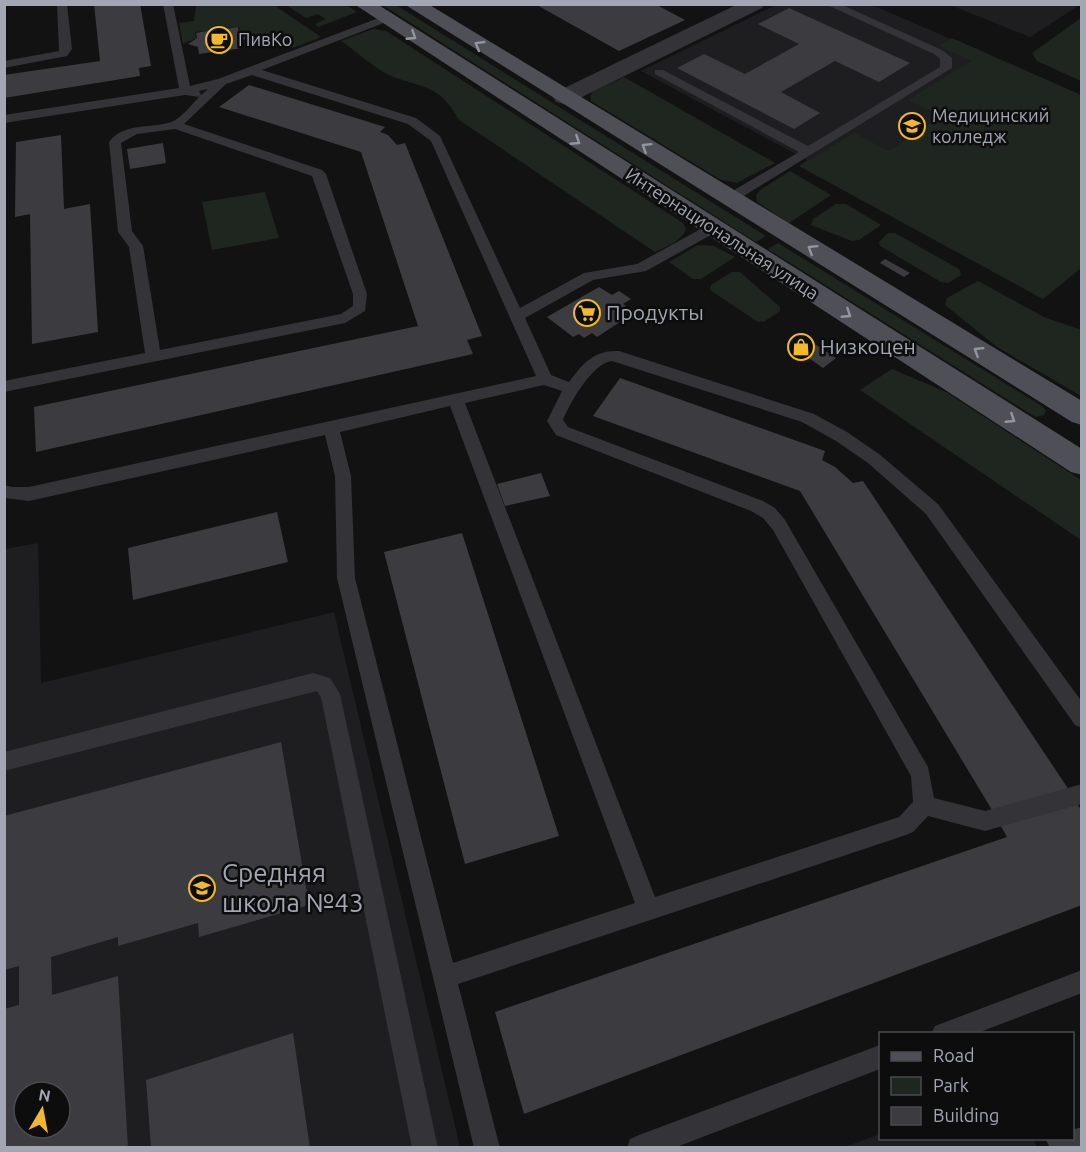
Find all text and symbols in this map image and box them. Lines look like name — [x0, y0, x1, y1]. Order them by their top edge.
cafe icon: ПивКо — [204, 25, 234, 55]
place label: ПивКо — [238, 29, 292, 49]
one-way arrow — [405, 29, 416, 40]
one-way arrow — [475, 42, 486, 53]
place label: Медицинский колледж — [932, 105, 1049, 146]
school or university icon: Медицинский колледж — [897, 111, 927, 141]
one-way arrow — [569, 134, 580, 145]
one-way arrow — [642, 143, 652, 155]
street label: Интернациональная улица — [622, 163, 823, 303]
one-way arrow — [808, 245, 818, 257]
supermarket icon: Продукты — [572, 298, 602, 328]
place label: Продукты — [606, 300, 704, 324]
one-way arrow — [841, 306, 851, 318]
shop icon: Низкоцен — [786, 332, 816, 362]
place label: Низкоцен — [820, 334, 916, 358]
one-way arrow — [974, 347, 984, 359]
one-way arrow — [1004, 412, 1015, 423]
place label: Средняя школа №43 — [222, 858, 364, 917]
school or university icon: Средняя школа №43 — [187, 873, 217, 903]
legend — [879, 1032, 1074, 1140]
text: Road — [933, 1045, 975, 1065]
text: Park — [933, 1075, 969, 1095]
north arrow — [12, 1080, 72, 1140]
text: N — [37, 1085, 52, 1105]
text: Building — [933, 1105, 999, 1125]

